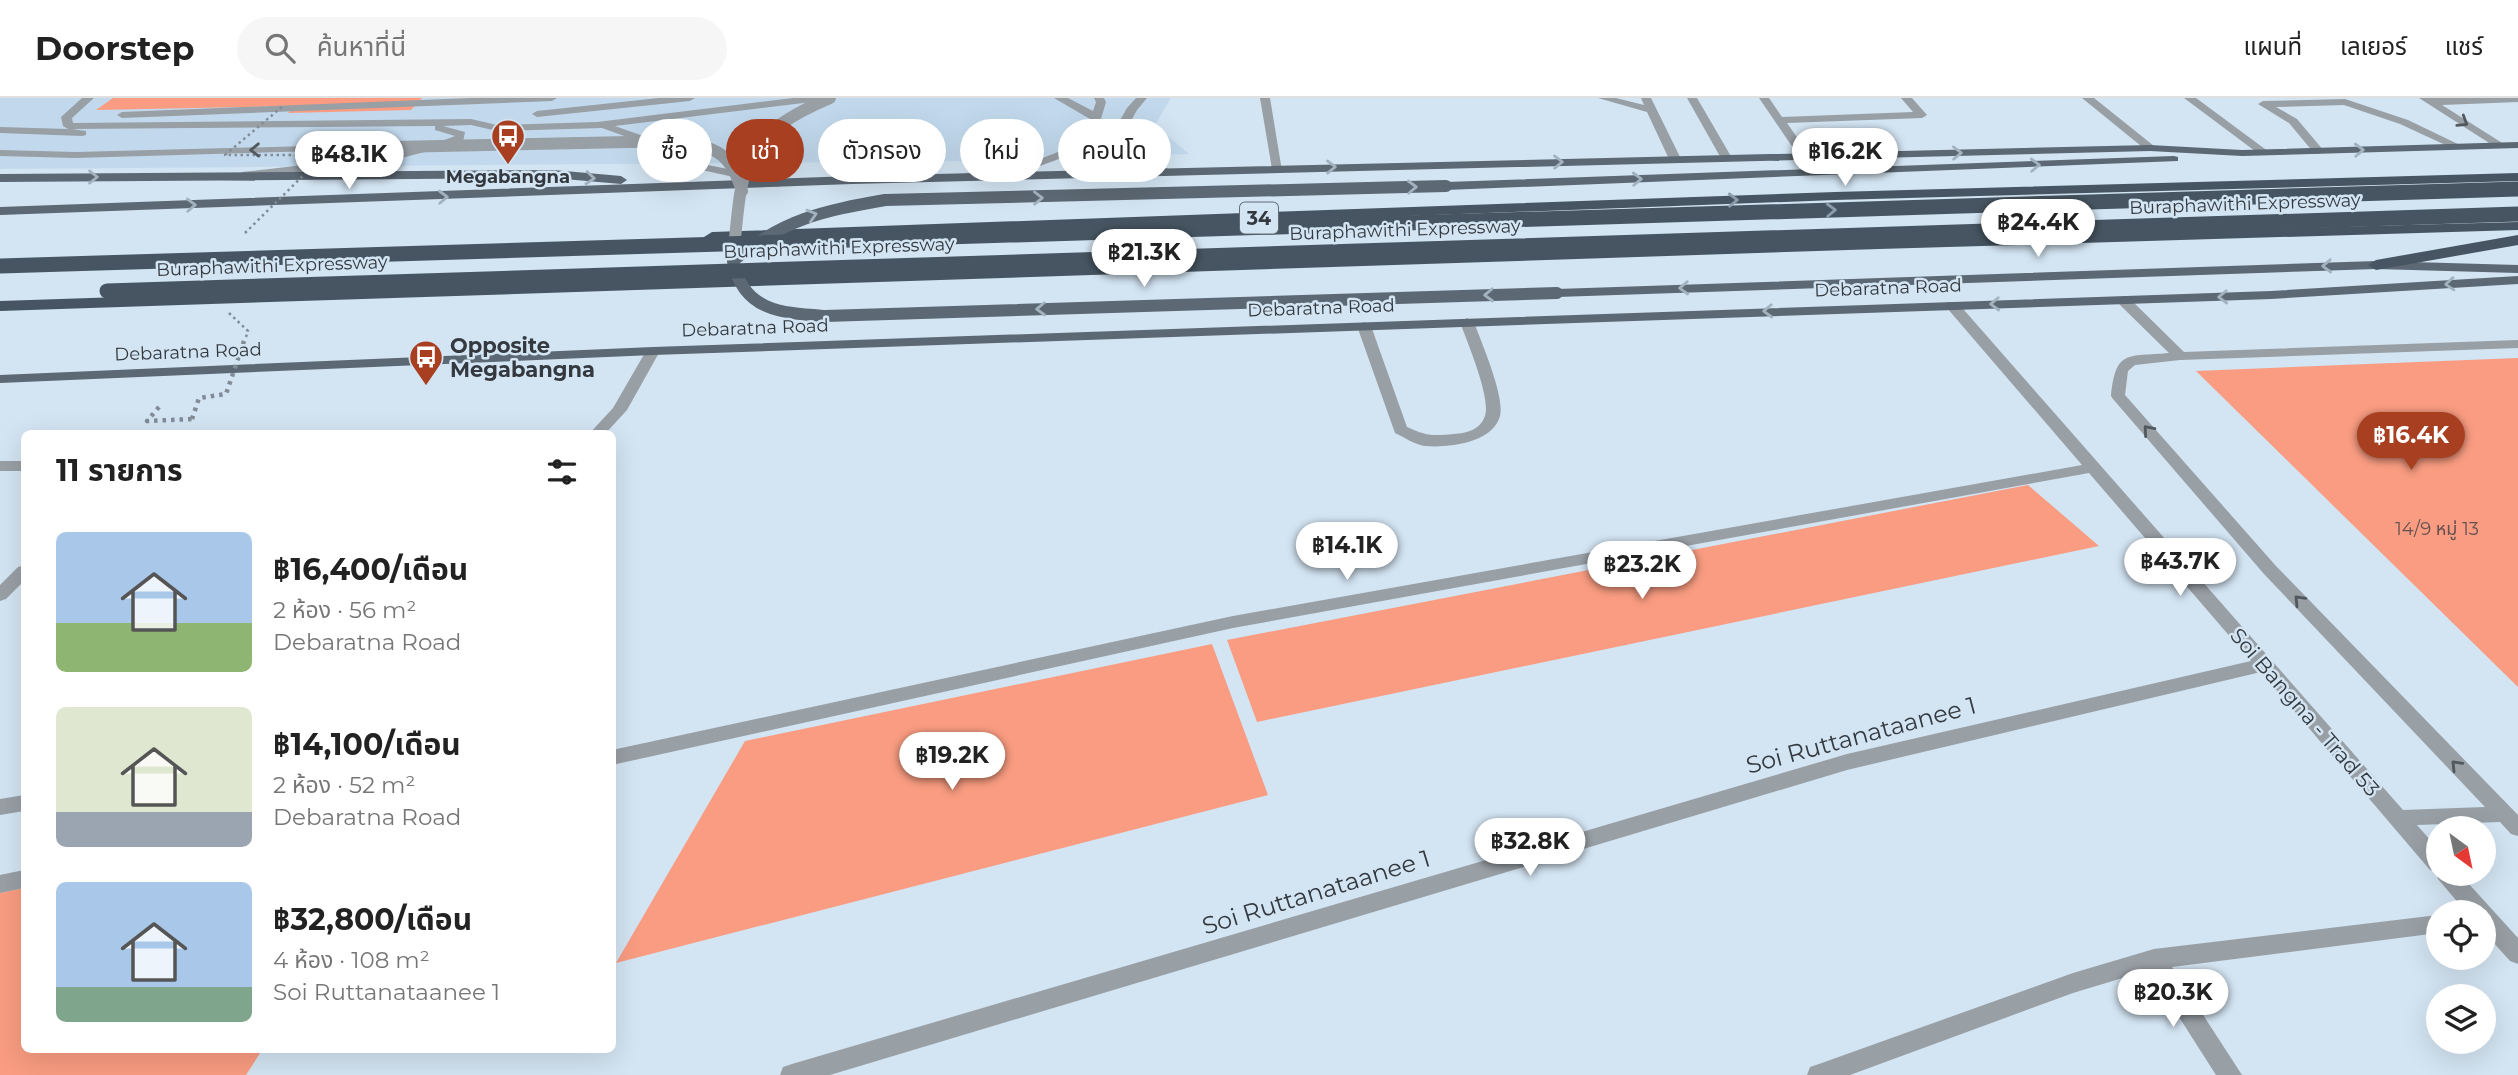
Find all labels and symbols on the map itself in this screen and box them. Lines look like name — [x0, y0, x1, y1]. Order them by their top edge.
one-way arrow — [2455, 113, 2468, 126]
bus stop icon: Megabangna — [489, 117, 527, 166]
pin: ฿16.2K — [1788, 129, 1902, 188]
pin: ฿48.1K — [292, 132, 406, 191]
one-way arrow — [2354, 142, 2365, 157]
one-way arrow — [250, 143, 261, 158]
one-way arrow — [1952, 145, 1963, 161]
one-way arrow — [1554, 154, 1564, 170]
one-way arrow — [2031, 157, 2041, 173]
one-way arrow — [1326, 160, 1337, 175]
place label: Megabangna — [446, 166, 570, 188]
one-way arrow — [87, 169, 98, 184]
one-way arrow — [584, 170, 595, 185]
one-way arrow — [1632, 172, 1643, 187]
one-way arrow — [1407, 180, 1418, 195]
one-way arrow — [437, 189, 448, 204]
street label: Buraphawithi Expressway — [2129, 189, 2361, 219]
one-way arrow — [1033, 190, 1044, 205]
one-way arrow — [1728, 192, 1739, 207]
one-way arrow — [185, 198, 196, 213]
pin: ฿24.4K — [1981, 200, 2095, 259]
road number: 34 — [1240, 202, 1278, 234]
one-way arrow — [1826, 202, 1837, 217]
one-way arrow — [806, 209, 818, 224]
street label: Buraphawithi Expressway — [1289, 215, 1521, 245]
pin: ฿21.3K — [1087, 230, 1201, 289]
street label: Buraphawithi Expressway — [723, 233, 955, 263]
street label: Buraphawithi Expressway — [156, 251, 388, 281]
one-way arrow — [2322, 259, 2333, 274]
street label: Debaratna Road — [1814, 274, 1962, 302]
one-way arrow — [2444, 276, 2455, 291]
one-way arrow — [1678, 281, 1689, 296]
one-way arrow — [1483, 287, 1494, 302]
one-way arrow — [2217, 289, 2228, 304]
street label: Debaratna Road — [1247, 294, 1395, 322]
one-way arrow — [1990, 296, 2001, 311]
one-way arrow — [1036, 301, 1046, 317]
one-way arrow — [1762, 304, 1773, 319]
street label: Debaratna Road — [681, 314, 829, 342]
place label: Opposite Megabangna — [450, 333, 595, 382]
street label: Debaratna Road — [114, 338, 262, 366]
bus stop icon: Opposite Megabangna — [407, 338, 445, 387]
pin: ฿16.4K — [2354, 412, 2468, 472]
one-way arrow — [2144, 426, 2156, 439]
house number: 14/9 หมู่ 13 — [2395, 518, 2479, 541]
pin: ฿14.1K — [1290, 522, 1404, 582]
pin: ฿43.7K — [2123, 538, 2237, 598]
pin: ฿23.2K — [1585, 542, 1699, 601]
one-way arrow — [2294, 596, 2307, 609]
street label: Soi Bangna - Trad 53 — [2225, 623, 2385, 801]
street label: Soi Ruttanataanee 1 — [1743, 690, 1979, 780]
pin: ฿19.2K — [895, 732, 1009, 792]
one-way arrow — [2452, 760, 2465, 773]
north arrow — [2426, 816, 2496, 886]
pin: ฿32.8K — [1473, 818, 1587, 878]
street label: Soi Ruttanataanee 1 — [1198, 843, 1434, 941]
pin: ฿20.3K — [2116, 970, 2230, 1029]

